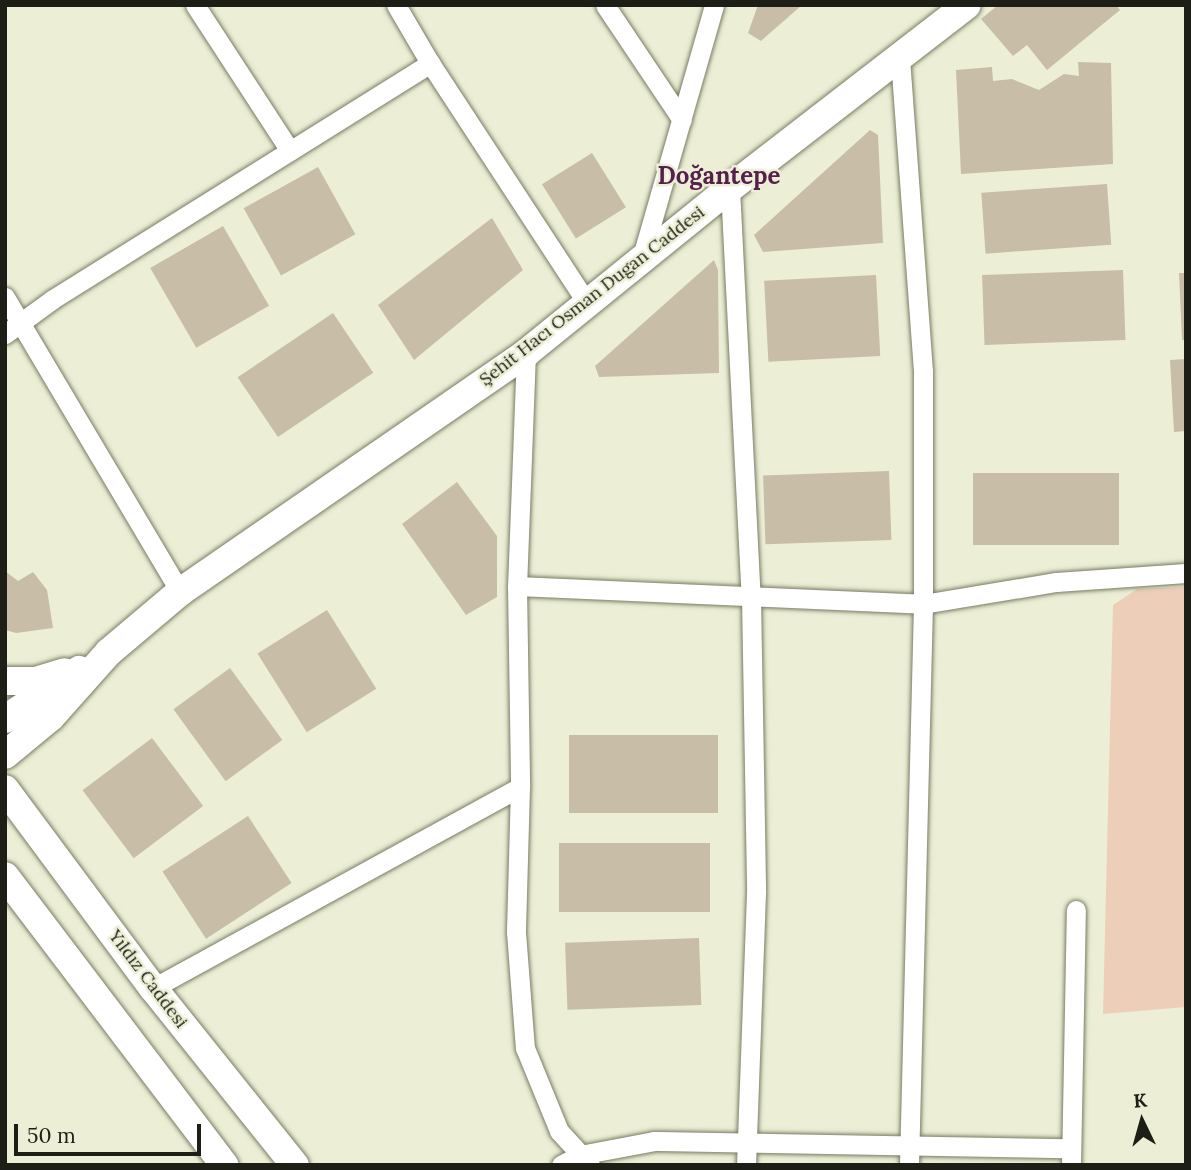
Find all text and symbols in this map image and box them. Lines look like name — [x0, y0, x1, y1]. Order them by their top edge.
district label: Doğantepe — [658, 162, 780, 190]
street label: Şehit Hacı Osman Dugan Caddesi — [475, 201, 709, 391]
street label: Yıldız Caddesi — [104, 926, 192, 1032]
north arrow — [1107, 1086, 1177, 1156]
text: K — [1132, 1088, 1148, 1113]
scale bar — [18, 1110, 205, 1154]
text: 50 m — [27, 1122, 76, 1149]

